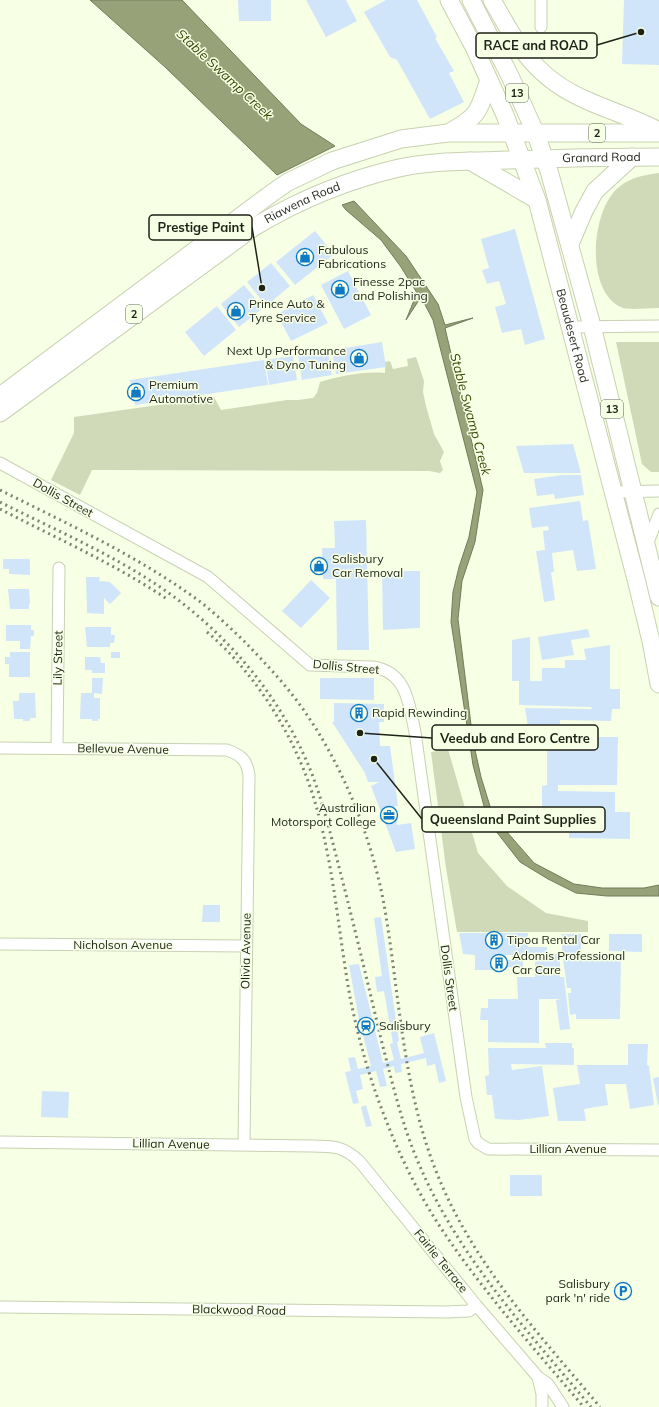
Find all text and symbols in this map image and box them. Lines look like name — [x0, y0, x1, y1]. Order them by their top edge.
water label: Stable Swamp Creek — [174, 25, 277, 123]
callout: RACE and ROAD — [476, 33, 597, 58]
text: RACE and ROAD — [484, 37, 589, 53]
road number: 13 — [506, 84, 528, 102]
road number: 2 — [589, 124, 605, 142]
street label: Granard Road — [562, 149, 641, 165]
street label: Riawena Road — [262, 178, 342, 226]
callout: Prestige Paint — [149, 215, 252, 240]
text: Prestige Paint — [158, 219, 244, 235]
place label: Fabulous Fabrications — [318, 242, 386, 271]
shop icon: Fabulous Fabrications — [295, 247, 315, 267]
place label: Finesse 2pac and Polishing — [353, 274, 428, 303]
shop icon: Finesse 2pac and Polishing — [330, 279, 350, 299]
street label: Beaudesert Road — [553, 287, 592, 384]
place label: Prince Auto & Tyre Service — [249, 296, 325, 325]
shop icon: Prince Auto & Tyre Service — [226, 301, 246, 321]
road number: 2 — [126, 305, 142, 323]
place label: Next Up Performance & Dyno Tuning — [227, 343, 346, 372]
shop icon: Next Up Performance & Dyno Tuning — [349, 348, 369, 368]
water label: Stable Swamp Creek — [447, 351, 495, 477]
place label: Premium Automotive — [149, 377, 213, 406]
shop icon: Premium Automotive — [126, 382, 146, 402]
road number: 13 — [601, 400, 623, 418]
street label: Dollis Street — [30, 475, 96, 520]
place label: Salisbury Car Removal — [332, 551, 403, 580]
shop icon: Salisbury Car Removal — [309, 556, 329, 576]
street label: Lily Street — [50, 630, 65, 686]
street label: Dollis Street — [312, 656, 380, 677]
building icon: Rapid Rewinding — [349, 703, 369, 723]
place label: Rapid Rewinding — [372, 705, 467, 720]
callout: Veedub and Eoro Centre — [432, 725, 598, 750]
text: Veedub and Eoro Centre — [439, 730, 590, 746]
street label: Bellevue Avenue — [77, 740, 169, 757]
place label: Australian Motorsport College — [271, 800, 376, 829]
office icon: Australian Motorsport College — [379, 805, 399, 825]
callout: Queensland Paint Supplies — [422, 807, 605, 832]
text: Queensland Paint Supplies — [430, 811, 596, 827]
street label: Olivia Avenue — [237, 913, 254, 989]
building icon: Tipoa Rental Car — [484, 930, 504, 950]
place label: Tipoa Rental Car — [507, 932, 601, 947]
street label: Nicholson Avenue — [73, 937, 173, 952]
street label: Dollis Street — [437, 944, 462, 1012]
place label: Adomis Professional Car Care — [512, 948, 625, 977]
building icon: Adomis Professional Car Care — [489, 953, 509, 973]
station icon: Salisbury — [356, 1016, 376, 1036]
place label: Salisbury — [379, 1018, 431, 1033]
street label: Lillian Avenue — [132, 1135, 210, 1152]
street label: Lillian Avenue — [529, 1141, 607, 1156]
street label: Fairlie Terrace — [411, 1226, 472, 1295]
place label: Salisbury park 'n' ride — [546, 1276, 611, 1305]
parking icon: Salisbury park 'n' ride — [613, 1281, 633, 1301]
street label: Blackwood Road — [192, 1301, 286, 1318]

